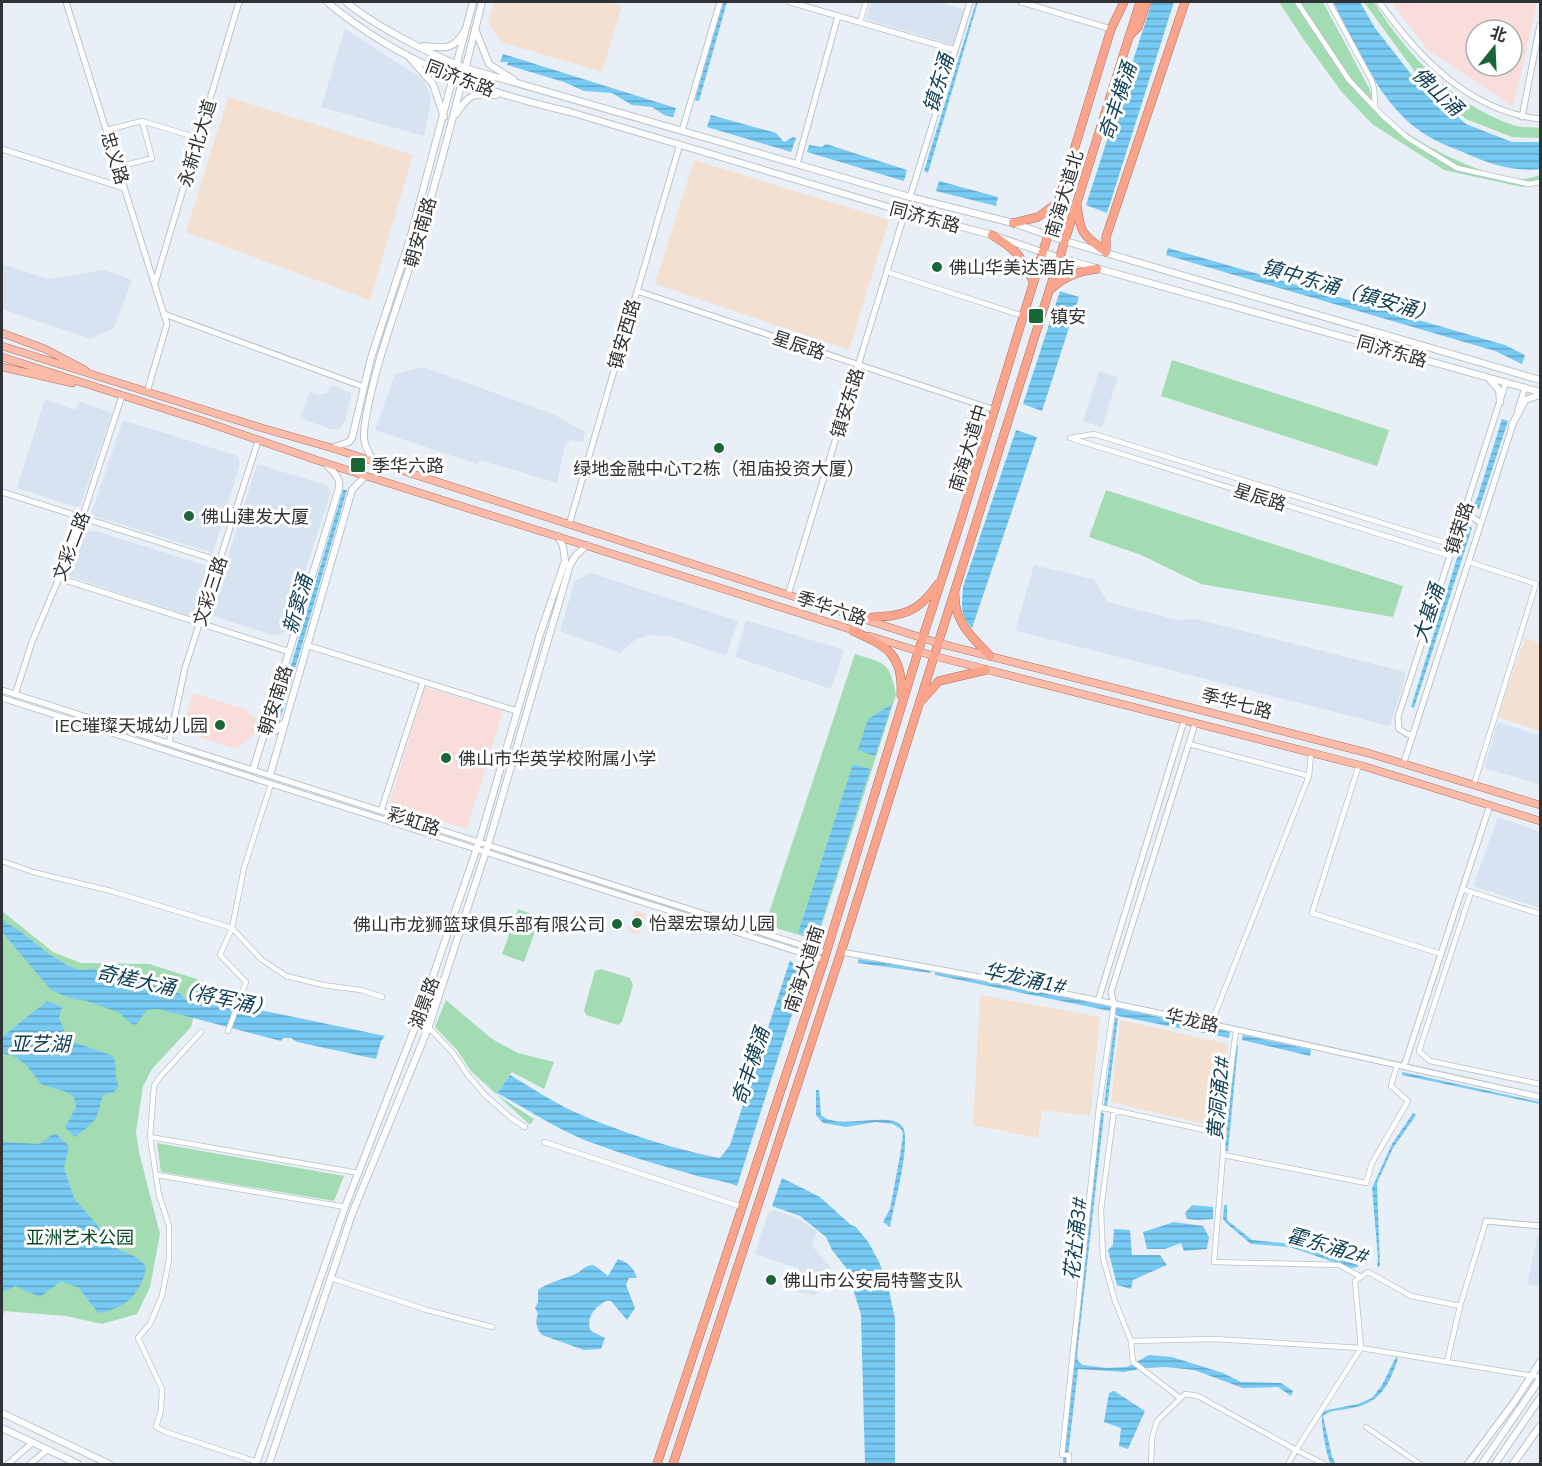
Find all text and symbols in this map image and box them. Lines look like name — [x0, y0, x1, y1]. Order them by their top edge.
north arrow — [1464, 18, 1524, 78]
text: 北 — [1488, 22, 1509, 46]
water label: 镇东涌 — [917, 49, 959, 115]
street label: 同济东路 — [422, 54, 498, 102]
water label: 奇丰横涌 — [1093, 57, 1142, 143]
water label: 佛山涌 — [1408, 61, 1470, 122]
street label: 永新北大道 — [173, 97, 221, 189]
street label: 忠义路 — [96, 129, 134, 187]
street label: 南海大道北 — [1040, 148, 1088, 240]
street label: 朝安南路 — [399, 194, 441, 270]
street label: 同济东路 — [887, 197, 963, 237]
water label: 镇中东涌（镇安涌） — [1259, 253, 1439, 327]
place label: 佛山华美达酒店 — [949, 256, 1075, 279]
marker: 佛山华美达酒店 — [930, 260, 944, 274]
street label: 镇安西路 — [603, 296, 645, 372]
place label: 镇安 — [1050, 305, 1086, 328]
marker: 镇安 — [1027, 307, 1045, 325]
street label: 星辰路 — [770, 326, 828, 364]
street label: 同济东路 — [1354, 330, 1430, 372]
street label: 镇安东路 — [825, 365, 869, 441]
street label: 南海大道中 — [944, 402, 992, 494]
marker: 绿地金融中心T2栋（祖庙投资大厦） — [712, 441, 726, 455]
place label: 季华六路 — [372, 454, 444, 477]
marker: 季华六路 — [349, 456, 367, 474]
place label: 绿地金融中心T2栋（祖庙投资大厦） — [573, 457, 865, 480]
street label: 星辰路 — [1231, 478, 1289, 516]
street label: 镇荣路 — [1440, 499, 1478, 557]
place label: 佛山建发大厦 — [201, 505, 309, 528]
street label: 文彩二路 — [47, 508, 95, 584]
marker: 佛山建发大厦 — [182, 509, 196, 523]
street label: 文彩三路 — [188, 553, 232, 629]
water label: 新窦涌 — [277, 570, 318, 636]
water label: 大基涌 — [1407, 579, 1450, 645]
street label: 季华六路 — [794, 586, 870, 630]
street label: 朝安南路 — [253, 662, 297, 738]
street label: 季华七路 — [1199, 683, 1275, 723]
place label: IEC璀璨天城幼儿园 — [54, 714, 208, 737]
marker: IEC璀璨天城幼儿园 — [213, 718, 227, 732]
place label: 佛山市华英学校附属小学 — [458, 747, 656, 770]
marker: 佛山市华英学校附属小学 — [439, 751, 453, 765]
street label: 彩虹路 — [385, 802, 443, 840]
place label: 怡翠宏璟幼儿园 — [649, 912, 775, 935]
place label: 佛山市龙狮篮球俱乐部有限公司 — [353, 913, 605, 936]
marker: 怡翠宏璟幼儿园 — [630, 916, 644, 930]
marker: 佛山市龙狮篮球俱乐部有限公司 — [610, 917, 624, 931]
street label: 南海大道南 — [779, 923, 829, 1015]
water label: 华龙涌1# — [981, 957, 1070, 999]
water label: 奇槎大涌（将军涌） — [94, 959, 276, 1021]
street label: 湖景路 — [404, 974, 444, 1032]
street label: 华龙路 — [1163, 1003, 1221, 1037]
water label: 奇丰横涌 — [726, 1022, 775, 1108]
water label: 亚艺湖 — [10, 1031, 73, 1056]
water label: 黄洞涌2# — [1202, 1054, 1234, 1141]
water label: 花社涌3# — [1058, 1195, 1092, 1282]
water label: 霍东涌2# — [1284, 1221, 1373, 1269]
park label: 亚洲艺术公园 — [26, 1226, 134, 1249]
place label: 佛山市公安局特警支队 — [783, 1269, 963, 1292]
marker: 佛山市公安局特警支队 — [764, 1273, 778, 1287]

